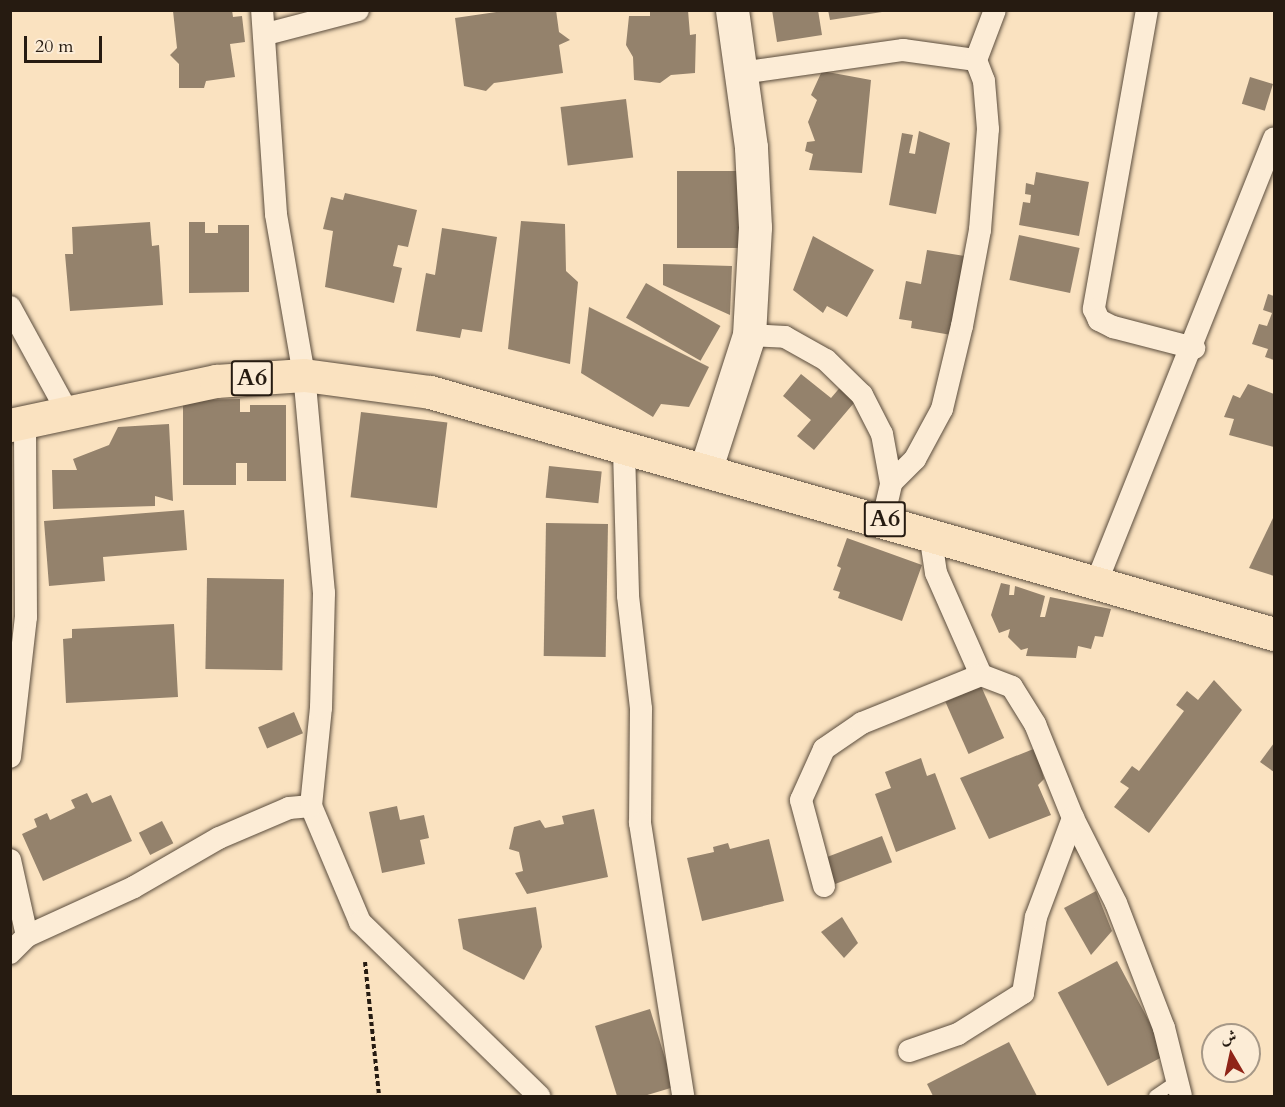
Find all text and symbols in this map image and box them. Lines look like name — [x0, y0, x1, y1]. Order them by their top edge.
scale bar — [27, 24, 105, 62]
text: 20 m — [35, 34, 74, 59]
road number: A6 — [230, 357, 274, 399]
road number: A6 — [862, 498, 908, 540]
north arrow — [1201, 1023, 1261, 1083]
text: ش — [1219, 1025, 1238, 1049]

